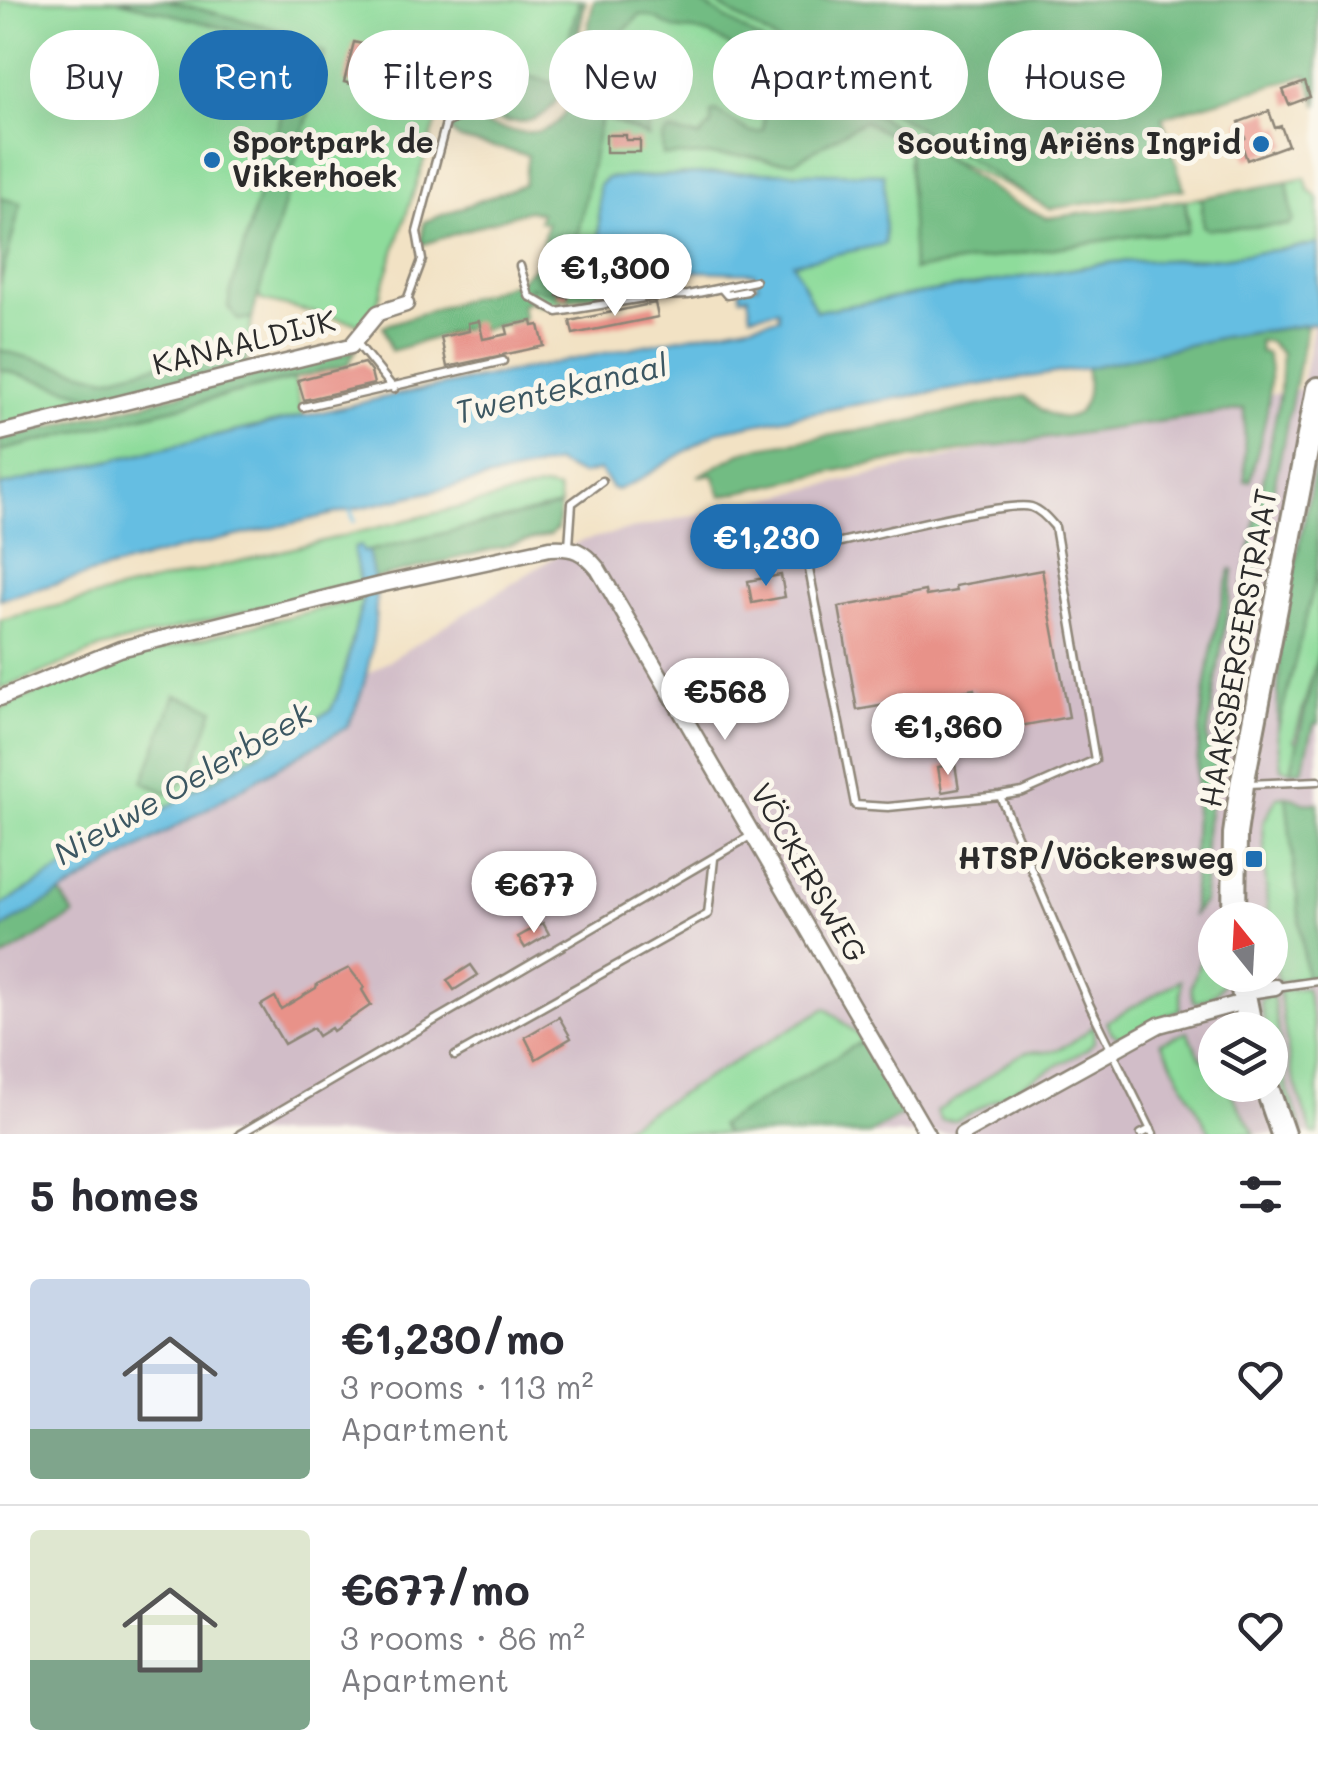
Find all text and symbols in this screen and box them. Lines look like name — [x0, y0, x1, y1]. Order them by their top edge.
chip: Buy — [30, 30, 159, 120]
chip: Rent — [179, 30, 328, 120]
chip: Filters — [348, 30, 529, 120]
chip: New — [549, 30, 693, 120]
chip: Apartment — [713, 30, 968, 120]
chip: House — [988, 30, 1162, 120]
place label: Sportpark de Vikkerhoek — [232, 121, 434, 195]
place label: Scouting Ariëns Ingrid — [897, 122, 1241, 162]
marker: Scouting Ariëns Ingrid — [1250, 133, 1272, 155]
marker: Sportpark de Vikkerhoek — [201, 149, 223, 171]
pin: €1,300 — [534, 234, 696, 319]
text: €1,300 — [560, 245, 670, 287]
street label: KANAALDIJK — [148, 299, 339, 383]
water label: Twentekanaal — [450, 342, 671, 432]
street label: HAAKSBERGERSTRAAT — [1189, 485, 1285, 810]
pin: €1,230 — [685, 504, 847, 589]
text: €1,230 — [712, 515, 820, 557]
pin: €568 — [666, 658, 784, 743]
text: €568 — [683, 669, 767, 711]
water label: Nieuwe Oelerbeek — [45, 691, 320, 873]
pin: €1,360 — [867, 693, 1029, 778]
text: €1,360 — [893, 704, 1003, 746]
street label: VÖCKERSWEG — [742, 775, 877, 969]
place label: HTSP/Vöckersweg — [957, 837, 1234, 877]
marker: HTSP/Vöckersweg — [1243, 848, 1265, 870]
pin: €677 — [475, 851, 593, 936]
text: €677 — [494, 862, 574, 904]
north arrow — [1198, 902, 1288, 992]
map controls — [1198, 902, 1288, 1102]
button: layers — [1198, 1012, 1288, 1102]
text: 5 homes — [30, 1167, 199, 1222]
icon: filters — [1233, 1167, 1288, 1222]
text: €1,230/mo — [340, 1310, 565, 1365]
icon: home — [110, 1319, 230, 1439]
icon: heart — [1233, 1352, 1288, 1407]
text: 3 rooms · 113 m² — [340, 1365, 594, 1407]
text: Apartment — [340, 1407, 509, 1449]
text: €677/mo — [340, 1561, 530, 1616]
icon: home — [110, 1570, 230, 1690]
icon: heart — [1233, 1603, 1288, 1658]
text: 3 rooms · 86 m² — [340, 1616, 585, 1658]
text: Apartment — [340, 1658, 509, 1700]

